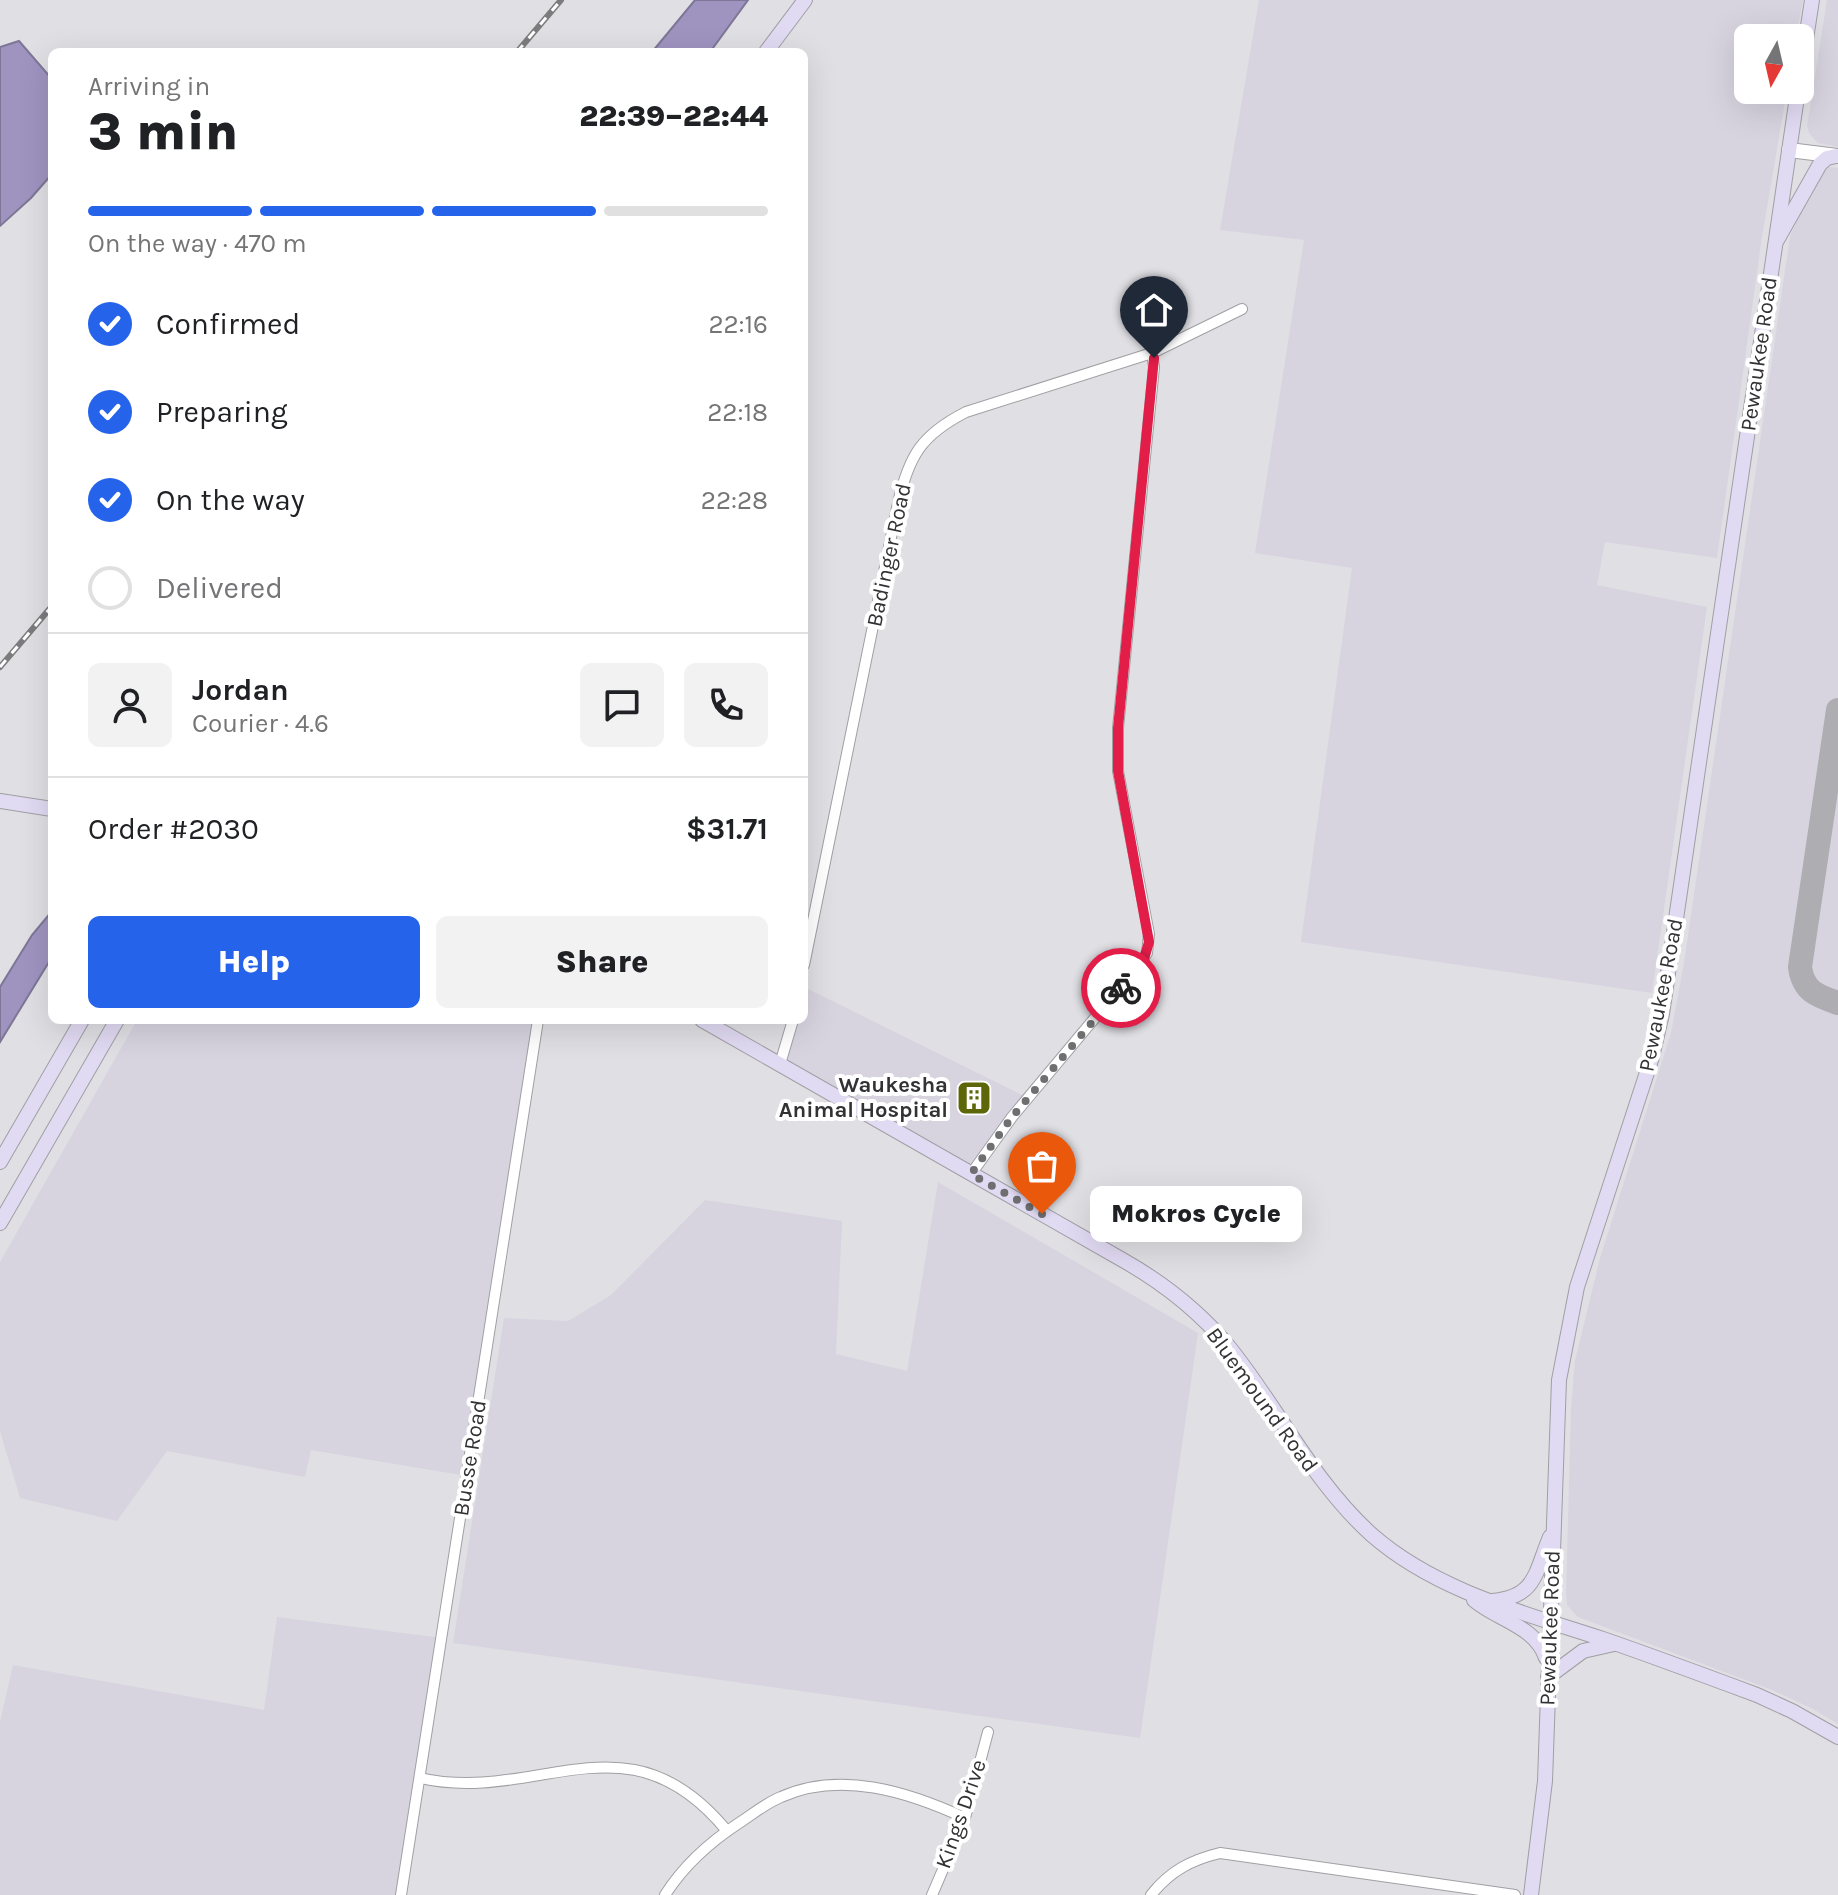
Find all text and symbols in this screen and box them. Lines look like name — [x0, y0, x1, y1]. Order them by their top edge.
north arrow — [1734, 24, 1814, 104]
map controls — [1734, 24, 1814, 104]
text: Arriving in — [88, 71, 210, 102]
text: 22:39–22:44 — [579, 98, 768, 134]
text: 3 min — [88, 101, 238, 162]
text: On the way · 470 m — [88, 228, 307, 259]
street label: Pewaukee Road — [1735, 275, 1783, 433]
pin — [1120, 276, 1188, 358]
icon: home — [1132, 288, 1176, 332]
icon: check — [88, 302, 132, 346]
text: Confirmed — [156, 306, 300, 342]
text: 22:16 — [708, 309, 768, 340]
icon: check — [88, 390, 132, 434]
text: Preparing — [156, 394, 288, 430]
text: 22:18 — [707, 397, 768, 428]
icon: check — [88, 478, 132, 522]
street label: Badinger Road — [861, 481, 917, 629]
text: On the way — [156, 482, 305, 518]
text: 22:28 — [701, 485, 768, 516]
text: Delivered — [156, 570, 283, 606]
button: person — [88, 663, 172, 747]
button: chat — [580, 663, 664, 747]
button: phone — [684, 663, 768, 747]
text: Jordan — [192, 672, 289, 708]
text: Courier · 4.6 — [192, 708, 329, 739]
text: Order #2030 — [88, 811, 259, 847]
text: $31.71 — [686, 811, 768, 847]
button: Help — [88, 916, 420, 1008]
button: Share — [436, 916, 768, 1008]
street label: Pewaukee Road — [1633, 916, 1689, 1074]
courier — [1081, 948, 1161, 1028]
icon: bike — [1099, 966, 1143, 1010]
place label: Waukesha Animal Hospital — [779, 1072, 948, 1123]
building icon: Waukesha Animal Hospital — [955, 1079, 993, 1117]
pin — [1008, 1132, 1076, 1214]
icon: bag — [1020, 1144, 1064, 1188]
callout: Mokros Cycle — [1090, 1186, 1302, 1242]
text: Mokros Cycle — [1111, 1198, 1281, 1229]
street label: Bluemound Road — [1201, 1323, 1323, 1477]
street label: Busse Road — [448, 1398, 492, 1518]
street label: Pewaukee Road — [1534, 1550, 1566, 1706]
street label: Kings Drive — [930, 1756, 992, 1872]

